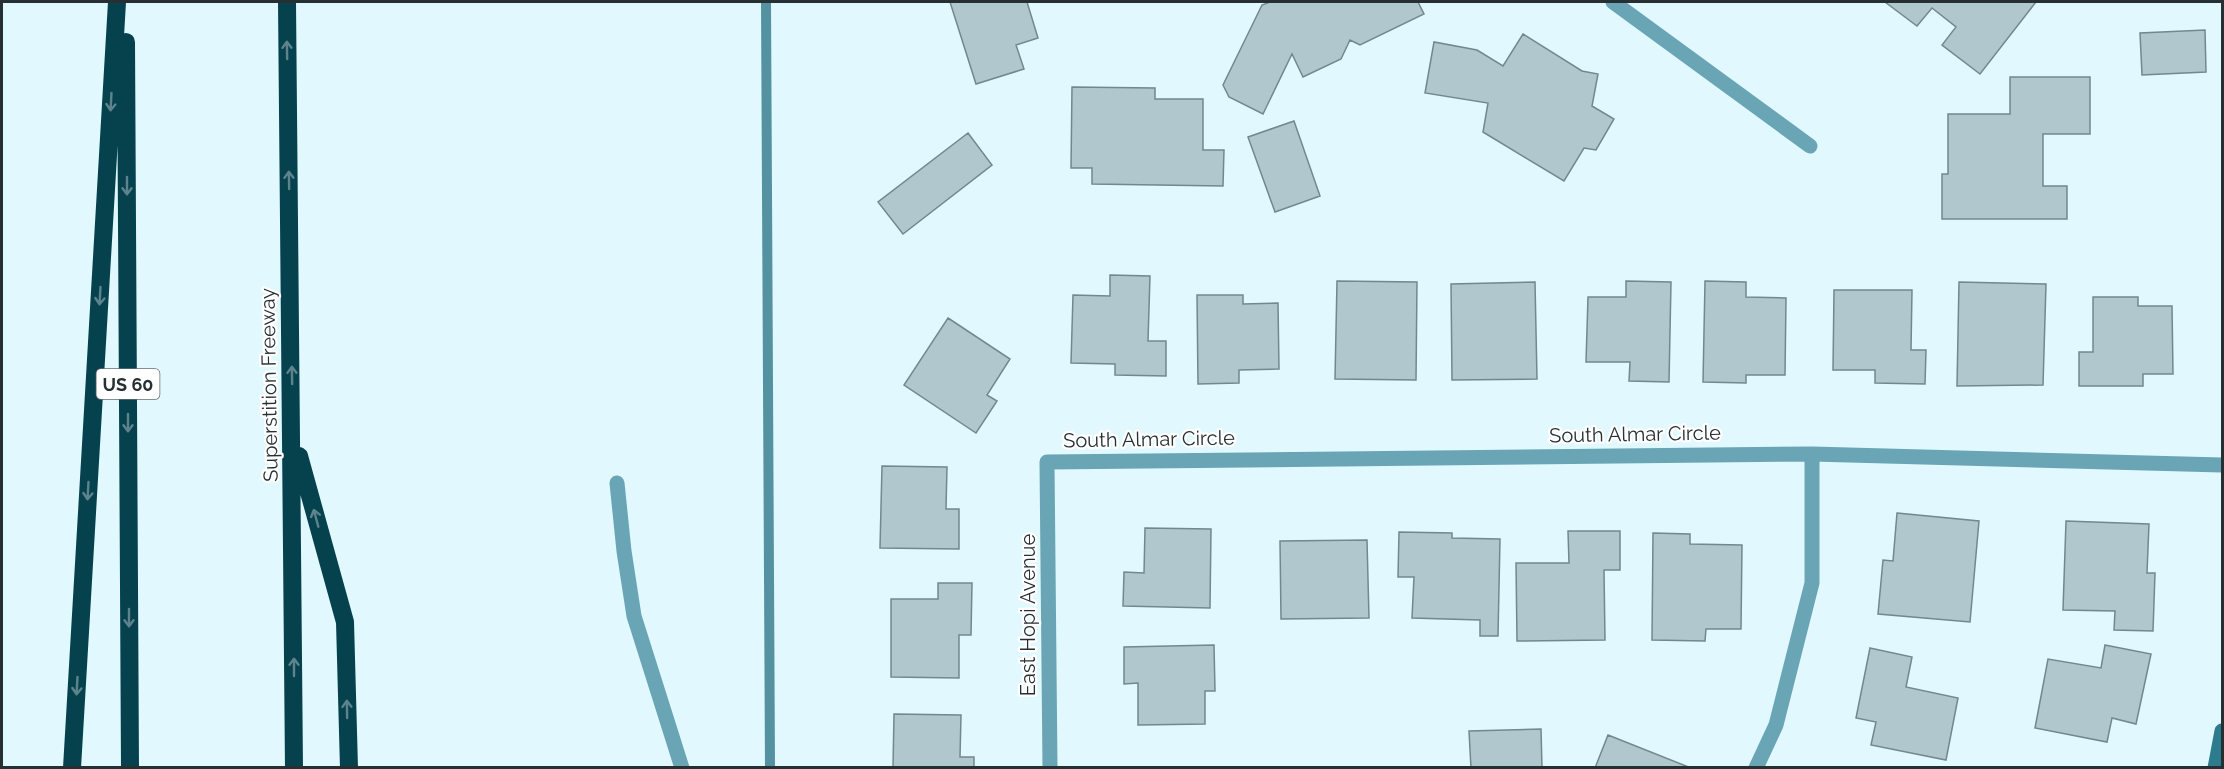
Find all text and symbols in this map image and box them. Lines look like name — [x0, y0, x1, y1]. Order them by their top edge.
one-way arrow — [281, 40, 293, 60]
one-way arrow — [106, 91, 117, 111]
one-way arrow — [283, 171, 295, 191]
one-way arrow — [121, 175, 133, 195]
one-way arrow — [94, 286, 105, 306]
street label: Superstition Freeway — [255, 288, 283, 482]
one-way arrow — [286, 366, 298, 386]
road number: US 60 — [96, 369, 160, 399]
one-way arrow — [122, 412, 134, 432]
street label: South Almar Circle — [1549, 420, 1721, 447]
street label: South Almar Circle — [1063, 425, 1235, 452]
one-way arrow — [83, 481, 94, 501]
one-way arrow — [310, 509, 321, 528]
street label: East Hopi Avenue — [1016, 534, 1040, 696]
one-way arrow — [123, 607, 135, 627]
one-way arrow — [288, 658, 300, 678]
one-way arrow — [71, 675, 82, 695]
one-way arrow — [342, 700, 353, 720]

